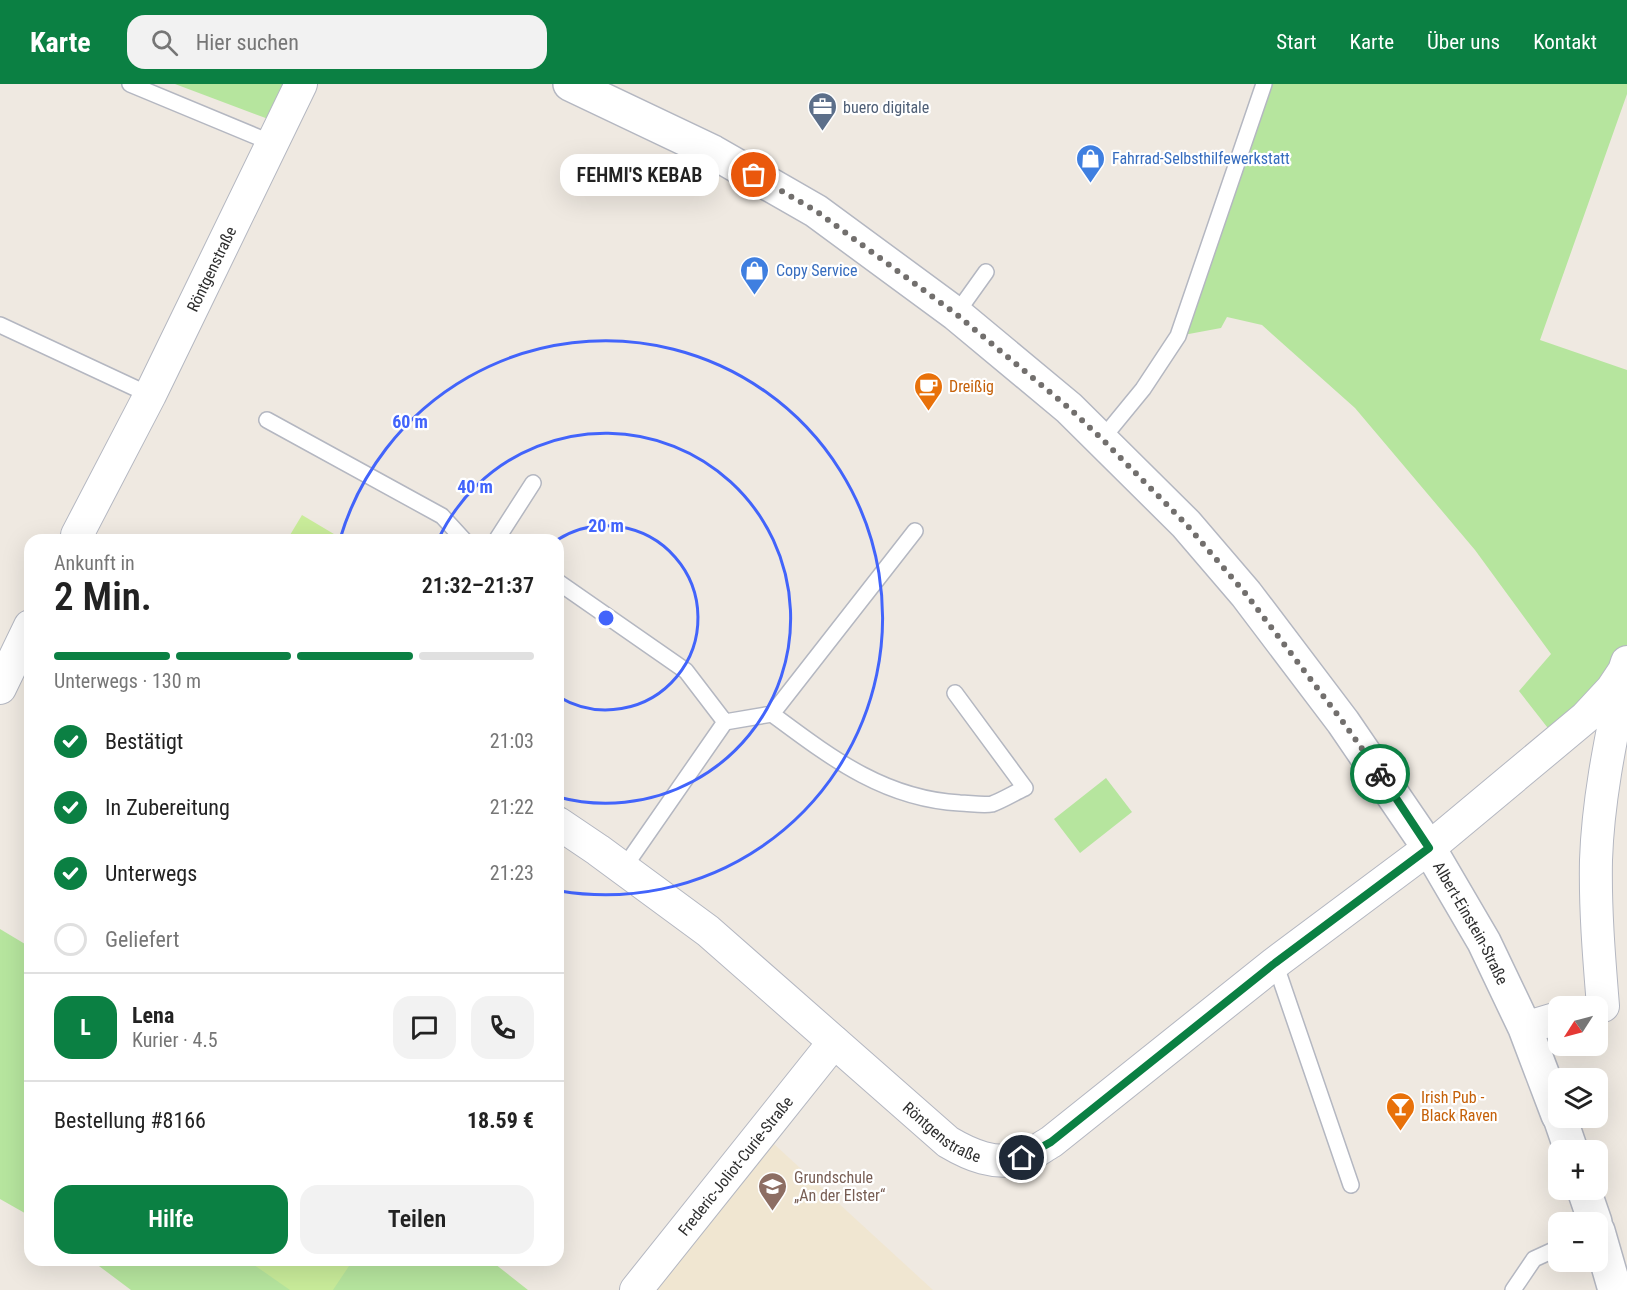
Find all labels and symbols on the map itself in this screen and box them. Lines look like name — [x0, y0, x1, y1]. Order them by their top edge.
office icon: buero digitale — [806, 91, 838, 133]
place label: buero digitale — [843, 98, 929, 117]
shop icon: Fahrrad-Selbsthilfewerkstatt — [1075, 142, 1107, 184]
pin — [728, 149, 779, 200]
place label: Fahrrad-Selbsthilfewerkstatt — [1112, 149, 1290, 168]
callout: FEHMI'S KEBAB — [559, 154, 718, 196]
street label: Röntgenstraße — [183, 224, 240, 315]
shop icon: Copy Service — [739, 254, 771, 296]
place label: Copy Service — [776, 261, 857, 280]
cafe icon: Dreißig — [912, 370, 944, 412]
place label: Dreißig — [949, 377, 994, 396]
text: 60 m — [392, 411, 428, 432]
text: 40 m — [457, 476, 493, 497]
text: 20 m — [588, 515, 624, 536]
centre of rings — [596, 608, 616, 628]
courier — [1350, 744, 1410, 804]
street label: Albert-Einstein-Straße — [1429, 858, 1512, 988]
north arrow — [1548, 996, 1608, 1056]
place label: Irish Pub - Black Raven — [1421, 1088, 1497, 1125]
bar icon: Irish Pub - Black Raven — [1384, 1090, 1416, 1132]
street label: Frederic-Joliot-Curie-Straße — [674, 1093, 797, 1240]
street label: Röntgenstraße — [899, 1098, 983, 1167]
pin — [996, 1132, 1047, 1183]
place label: Grundschule „An der Elster“ — [794, 1168, 886, 1205]
school or university icon: Grundschule „An der Elster“ — [757, 1170, 789, 1212]

